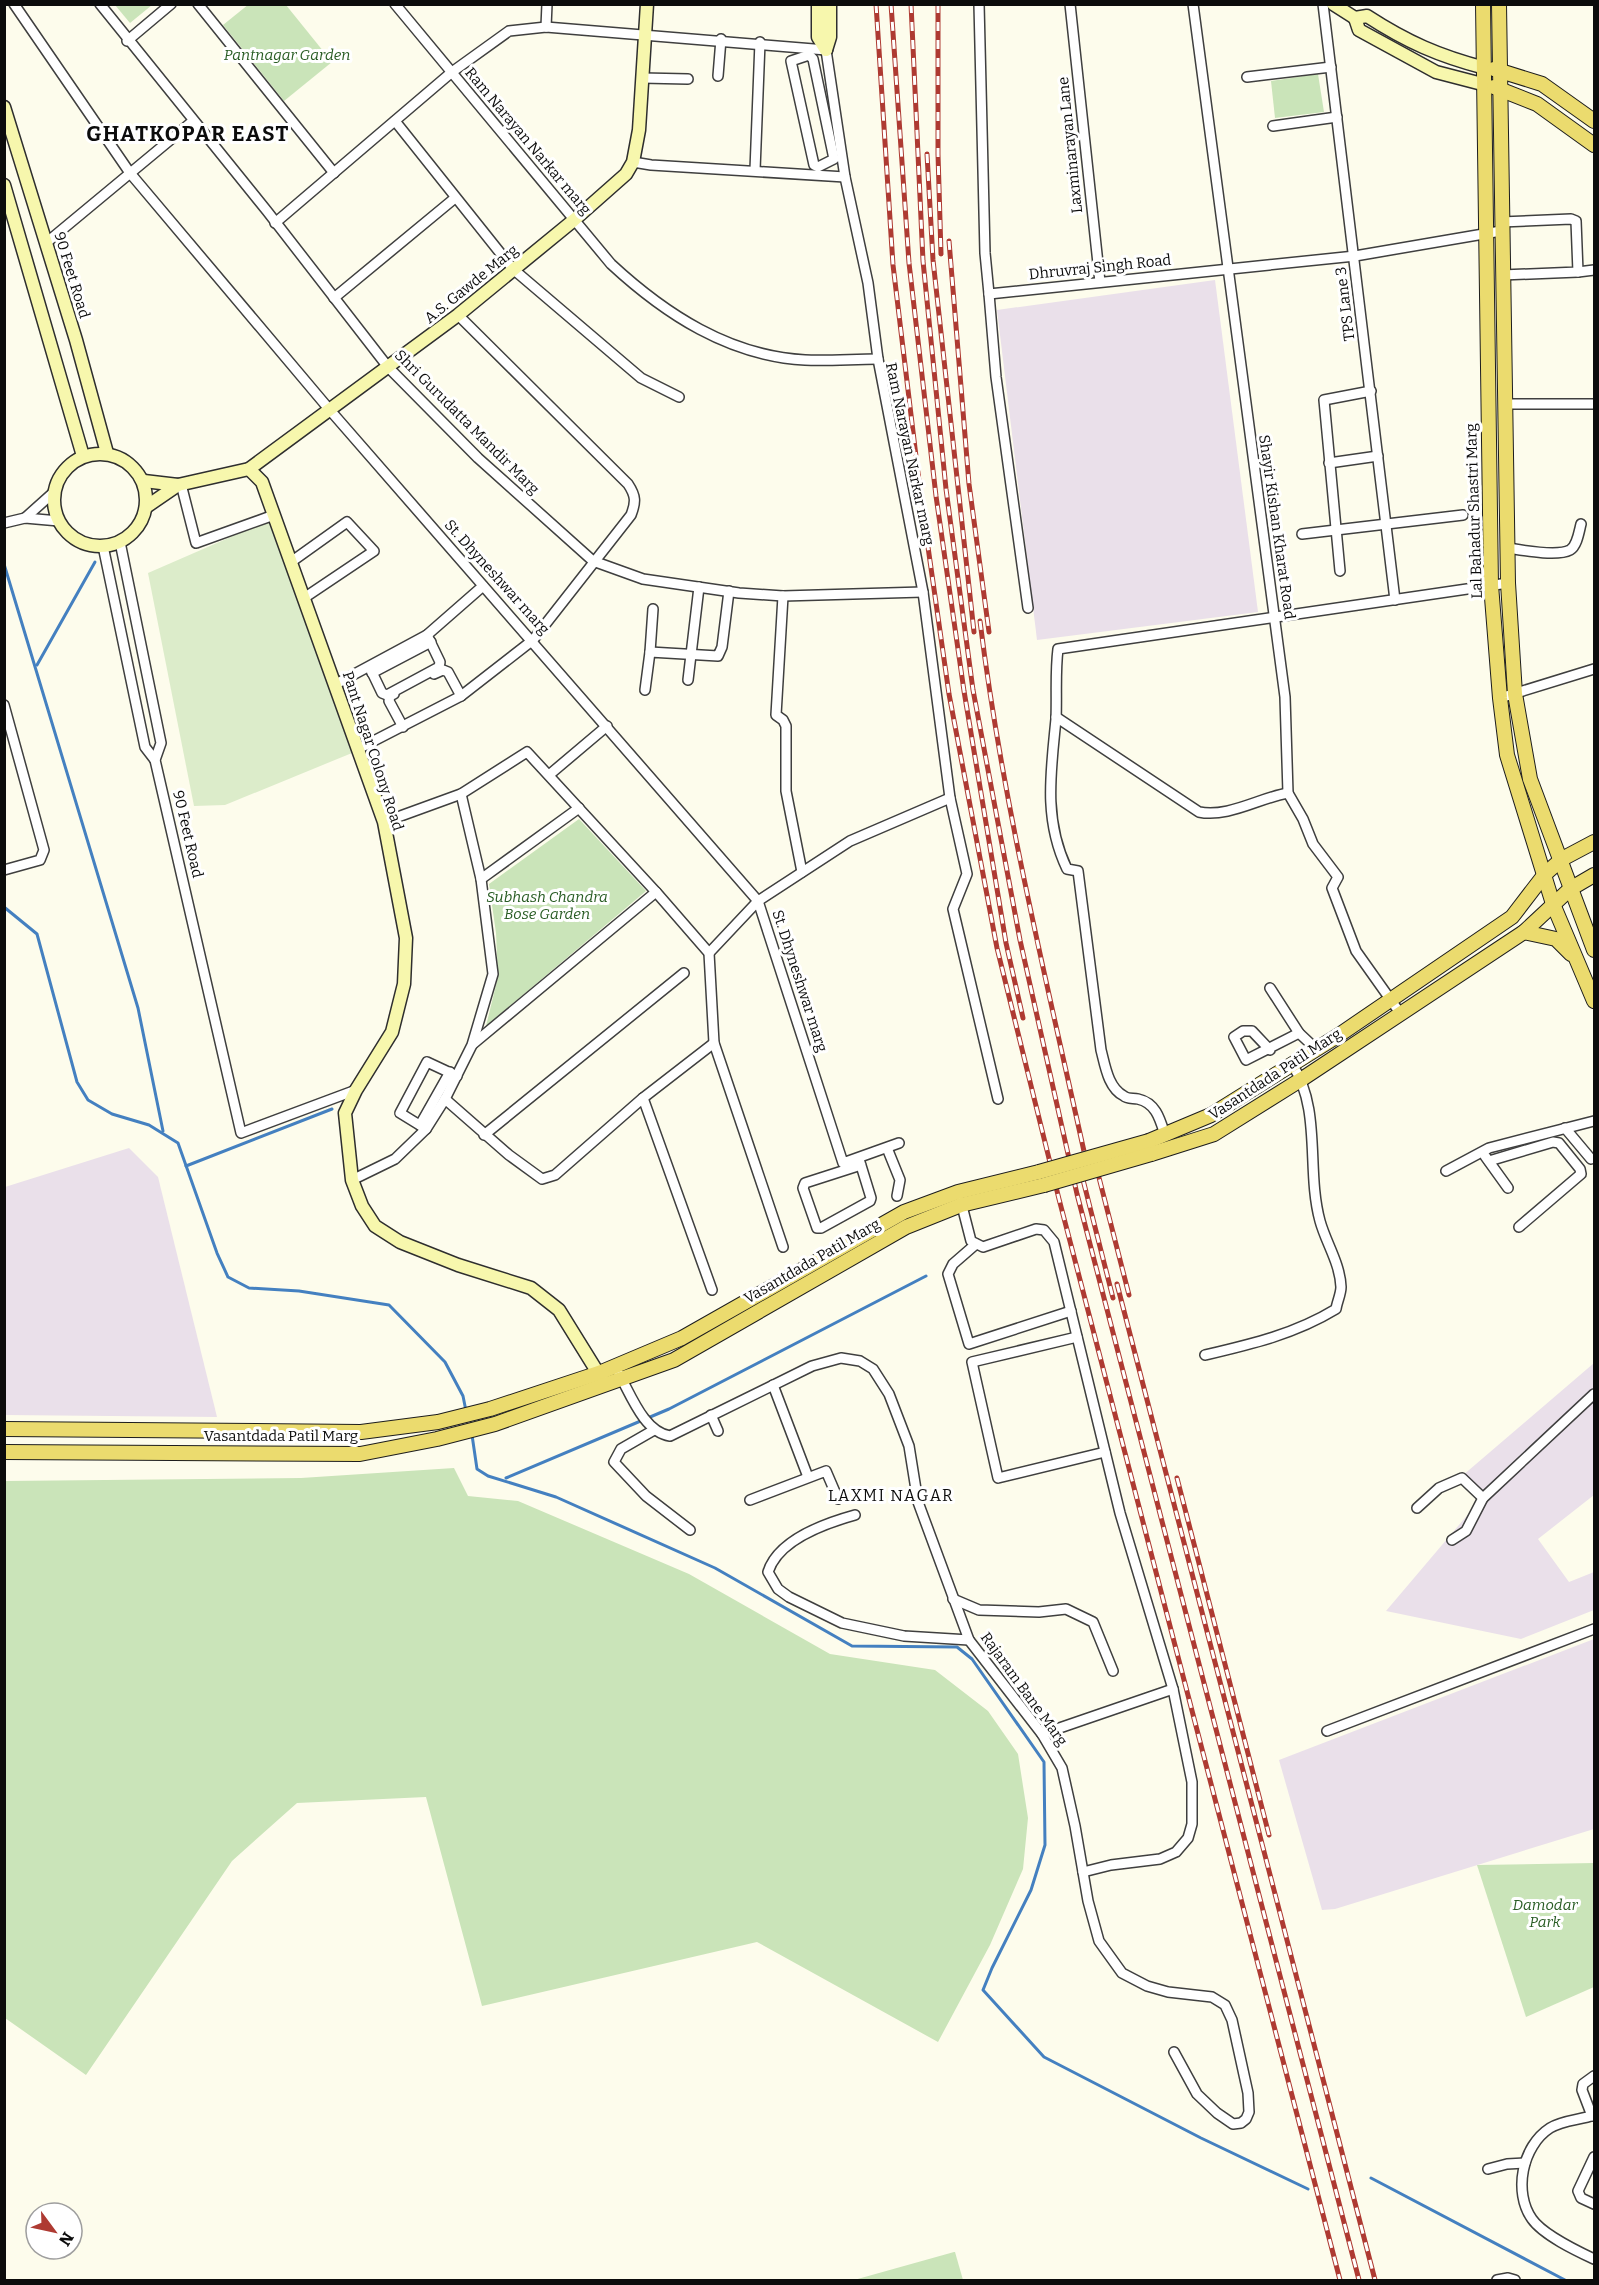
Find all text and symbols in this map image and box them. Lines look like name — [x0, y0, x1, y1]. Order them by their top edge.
park label: Pantnagar Garden — [224, 46, 350, 64]
street label: Ram Narayan Narkar marg — [461, 64, 595, 218]
street label: Laxminarayan Lane — [1054, 76, 1086, 214]
district label: GHATKOPAR EAST — [86, 121, 290, 147]
street label: 90 Feet Road — [50, 230, 94, 320]
street label: A.S. Gawde Marg — [421, 241, 521, 327]
street label: Dhruvraj Singh Road — [1028, 251, 1172, 283]
street label: TPS Lane 3 — [1332, 266, 1358, 342]
street label: Shri Gurudatta Mandir Marg — [391, 346, 543, 498]
street label: Ram Narayan Narkar marg — [882, 361, 938, 547]
street label: Lal Bahadur Shastri Marg — [1462, 423, 1486, 599]
street label: Shayir Kishan Kharat Road — [1255, 433, 1299, 621]
street label: St. Dhyneshwar marg — [441, 516, 553, 638]
street label: Pant Nagar Colony Road — [339, 669, 407, 833]
street label: 90 Feet Road — [169, 788, 207, 880]
park label: Subhash Chandra Bose Garden — [486, 888, 608, 923]
street label: St. Dhyneshwar marg — [769, 908, 831, 1054]
street label: Vasantdada Patil Marg — [1205, 1024, 1345, 1124]
street label: Vasantdada Patil Marg — [741, 1215, 883, 1307]
street label: Vasantdada Patil Marg — [204, 1427, 358, 1445]
district label: LAXMI NAGAR — [828, 1486, 954, 1505]
street label: Rajaram Bane Marg — [977, 1629, 1071, 1749]
park label: Damodar Park — [1512, 1896, 1578, 1931]
north arrow — [24, 2201, 84, 2261]
text: N — [55, 2229, 77, 2249]

